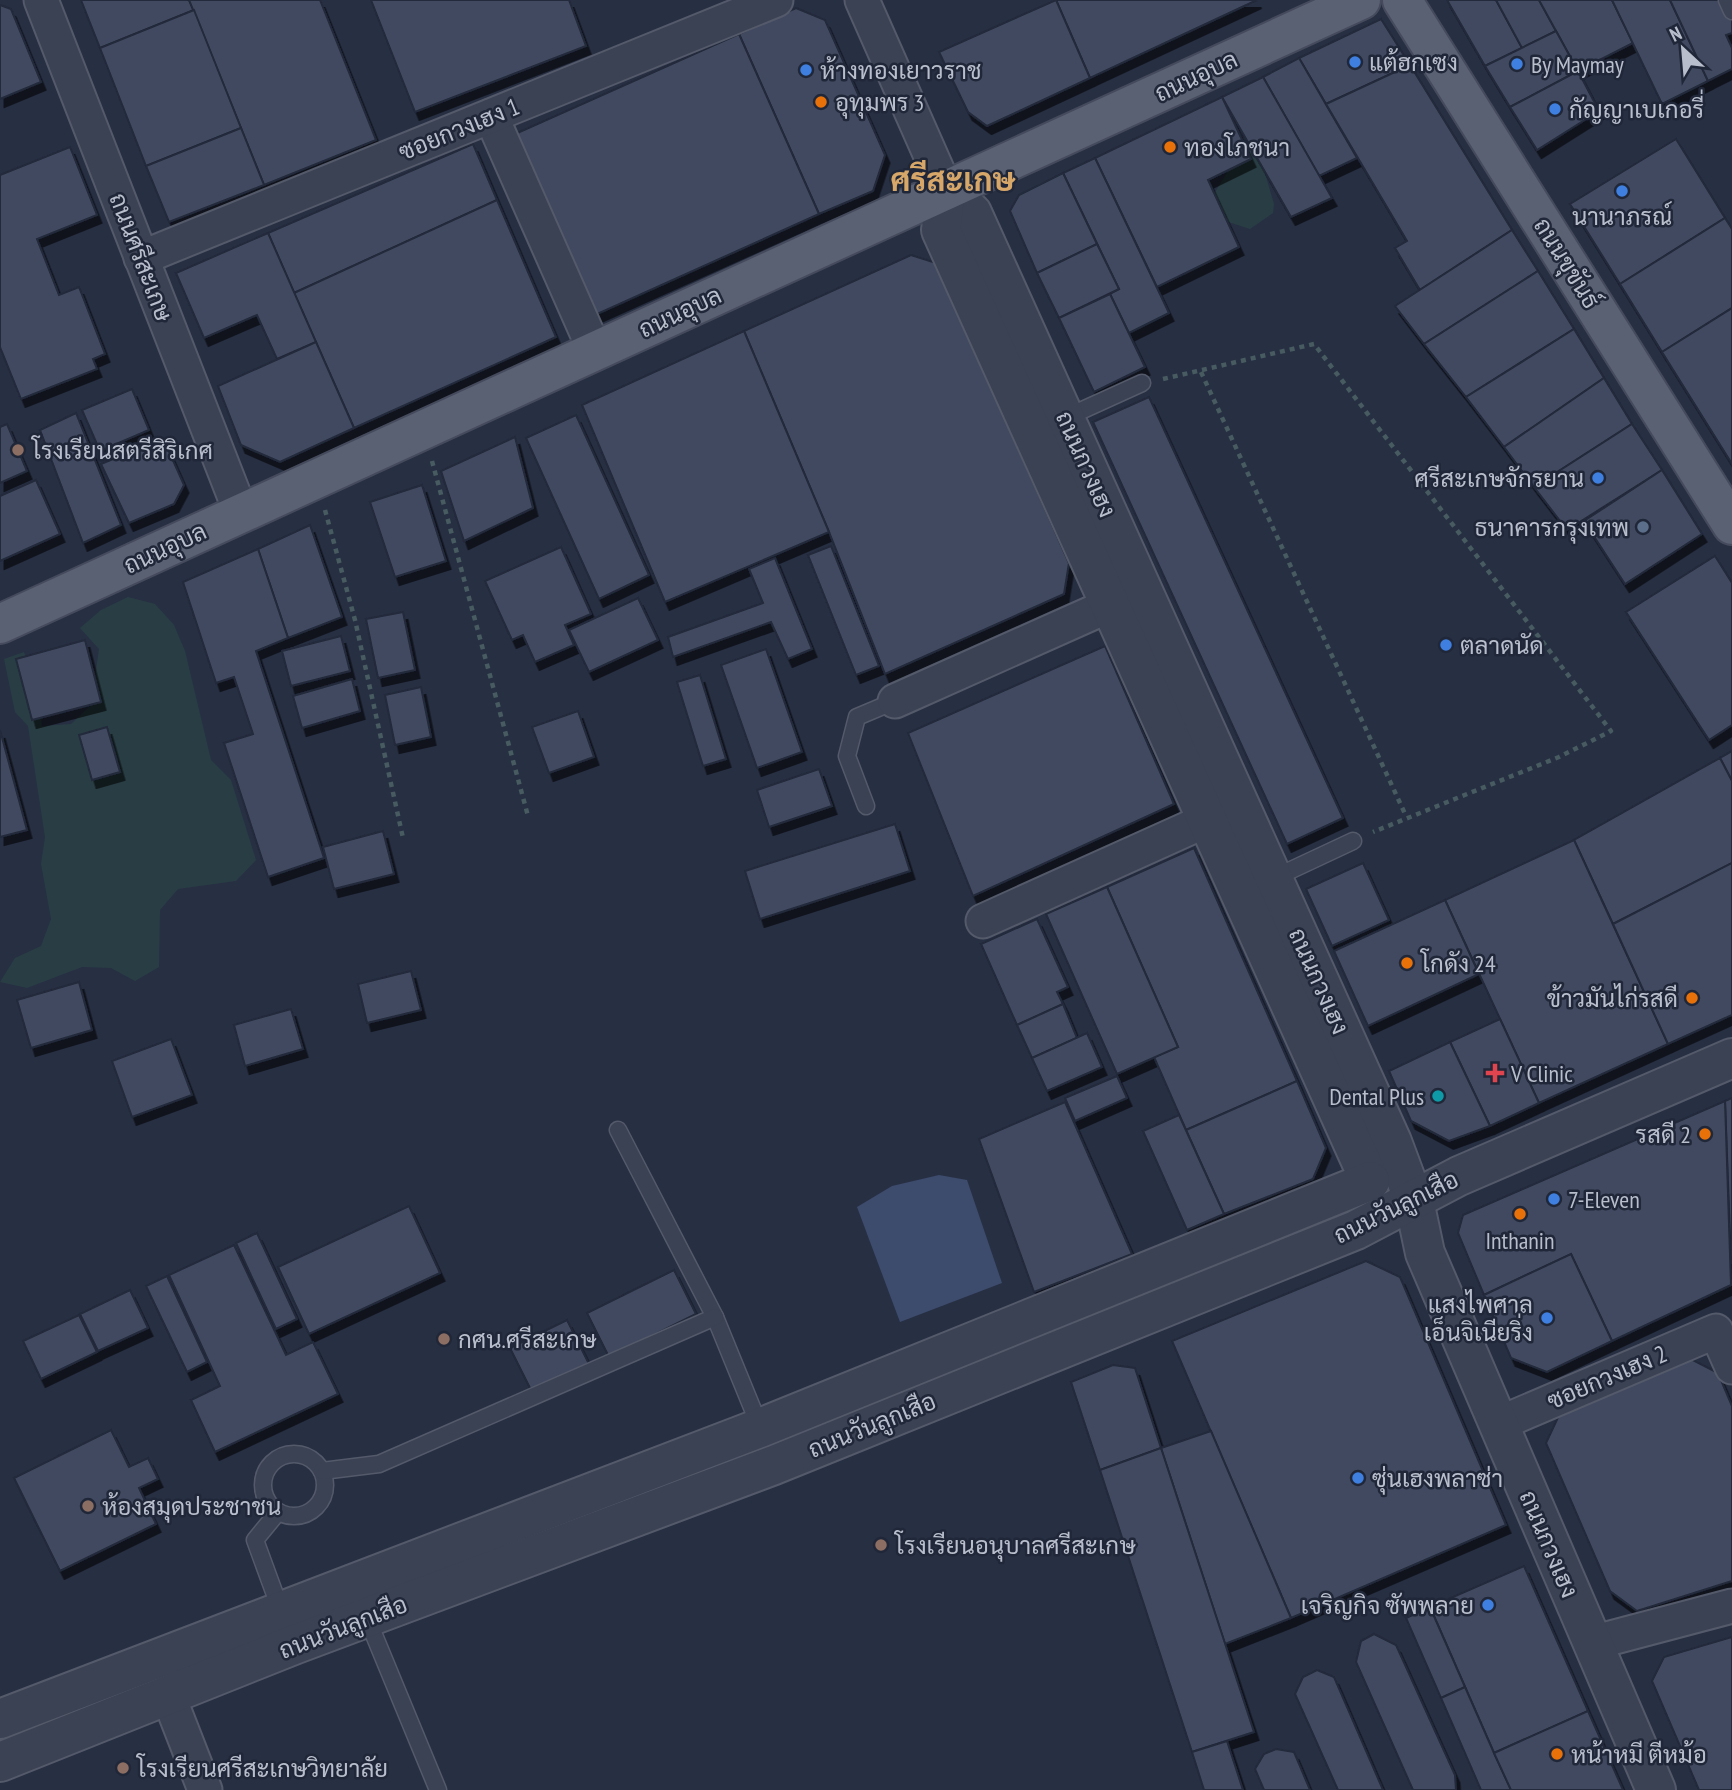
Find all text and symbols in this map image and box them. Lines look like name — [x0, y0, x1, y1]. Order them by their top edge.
north arrow — [1648, 14, 1718, 84]
text: N — [1666, 21, 1685, 47]
street label: ถนนอุบล — [1150, 43, 1243, 110]
place label: แต้ฮกเซง — [1369, 47, 1458, 78]
place label: By Maymay — [1531, 49, 1624, 80]
marker: แต้ฮกเซง — [1347, 54, 1363, 70]
place label: ห้างทองเยาวราช — [820, 55, 981, 86]
marker: By Maymay — [1509, 56, 1525, 72]
marker: ห้างทองเยาวราช — [798, 62, 814, 78]
place label: อุทุมพร 3 — [835, 87, 924, 119]
place label: กัญญาเบเกอรี่ — [1569, 89, 1704, 125]
street label: ซอยกวงเฮง 1 — [394, 91, 524, 167]
marker: อุทุมพร 3 — [813, 94, 829, 110]
marker: กัญญาเบเกอรี่ — [1547, 101, 1563, 117]
place label: ทองโภชนา — [1184, 132, 1290, 163]
marker: ทองโภชนา — [1162, 139, 1178, 155]
district label: ศรีสะเกษ — [890, 158, 1017, 200]
marker: นานาภรณ์ — [1614, 183, 1630, 199]
street label: ถนนศรีสะเกษ — [102, 189, 180, 326]
place label: นานาภรณ์ — [1572, 201, 1672, 232]
street label: ถนนขุขันธ์ — [1526, 212, 1607, 315]
street label: ถนนอุบล — [634, 279, 727, 346]
street label: ถนนกวงเฮง — [1049, 406, 1123, 522]
place label: โรงเรียนสตรีสิริเกศ — [30, 435, 213, 466]
marker: โรงเรียนสตรีสิริเกศ — [10, 442, 26, 458]
place label: ศรีสะเกษจักรยาน — [1414, 463, 1584, 494]
marker: ศรีสะเกษจักรยาน — [1590, 470, 1606, 486]
place label: ธนาคารกรุงเทพ — [1475, 512, 1629, 544]
street label: ถนนอุบล — [119, 515, 212, 582]
marker: ธนาคารกรุงเทพ — [1635, 519, 1651, 535]
place label: ตลาดนัด — [1460, 630, 1544, 661]
marker: ตลาดนัด — [1438, 637, 1454, 653]
street label: ถนนกวงเฮง — [1282, 923, 1356, 1039]
place label: โกดัง 24 — [1419, 948, 1496, 979]
marker: โกดัง 24 — [1399, 955, 1415, 971]
place label: ข้าวมันไก่รสดี — [1547, 983, 1678, 1014]
marker: ข้าวมันไก่รสดี — [1684, 990, 1700, 1006]
place label: V Clinic — [1510, 1058, 1573, 1089]
marker: V Clinic — [1485, 1063, 1505, 1083]
place label: Dental Plus — [1329, 1081, 1424, 1112]
marker: Dental Plus — [1430, 1088, 1446, 1104]
place label: รสดี 2 — [1635, 1119, 1691, 1150]
marker: รสดี 2 — [1697, 1126, 1713, 1142]
street label: ถนนวันลูกเสือ — [1328, 1163, 1464, 1252]
place label: 7-Eleven — [1568, 1184, 1640, 1215]
marker: 7-Eleven — [1546, 1191, 1562, 1207]
marker: Inthanin — [1512, 1206, 1528, 1222]
place label: Inthanin — [1485, 1225, 1555, 1256]
place label: แสงไพศาล เอ็นจิเนียริ่ง — [1424, 1289, 1533, 1348]
marker: แสงไพศาล เอ็นจิเนียริ่ง — [1539, 1310, 1555, 1326]
place label: กศน.ศรีสะเกษ — [458, 1324, 597, 1355]
marker: กศน.ศรีสะเกษ — [436, 1331, 452, 1347]
street label: ซอยกวงเฮง 2 — [1542, 1338, 1672, 1416]
street label: ถนนวันลูกเสือ — [803, 1385, 941, 1467]
place label: ซุ่นเฮงพลาซ่า — [1372, 1463, 1503, 1495]
marker: ซุ่นเฮงพลาซ่า — [1350, 1470, 1366, 1486]
street label: ถนนกวงเฮง — [1513, 1486, 1585, 1602]
place label: ห้องสมุดประชาชน — [102, 1491, 281, 1523]
marker: ห้องสมุดประชาชน — [80, 1498, 96, 1514]
place label: โรงเรียนอนุบาลศรีสะเกษ — [893, 1530, 1136, 1562]
marker: โรงเรียนอนุบาลศรีสะเกษ — [873, 1537, 889, 1553]
street label: ถนนวันลูกเสือ — [274, 1588, 412, 1668]
place label: เจริญกิจ ซัพพลาย — [1301, 1590, 1474, 1621]
marker: เจริญกิจ ซัพพลาย — [1480, 1597, 1496, 1613]
place label: หน้าหมี ตีหม้อ — [1571, 1739, 1707, 1770]
marker: หน้าหมี ตีหม้อ — [1549, 1746, 1565, 1762]
place label: โรงเรียนศรีสะเกษวิทยาลัย — [135, 1753, 388, 1784]
marker: โรงเรียนศรีสะเกษวิทยาลัย — [115, 1760, 131, 1776]

